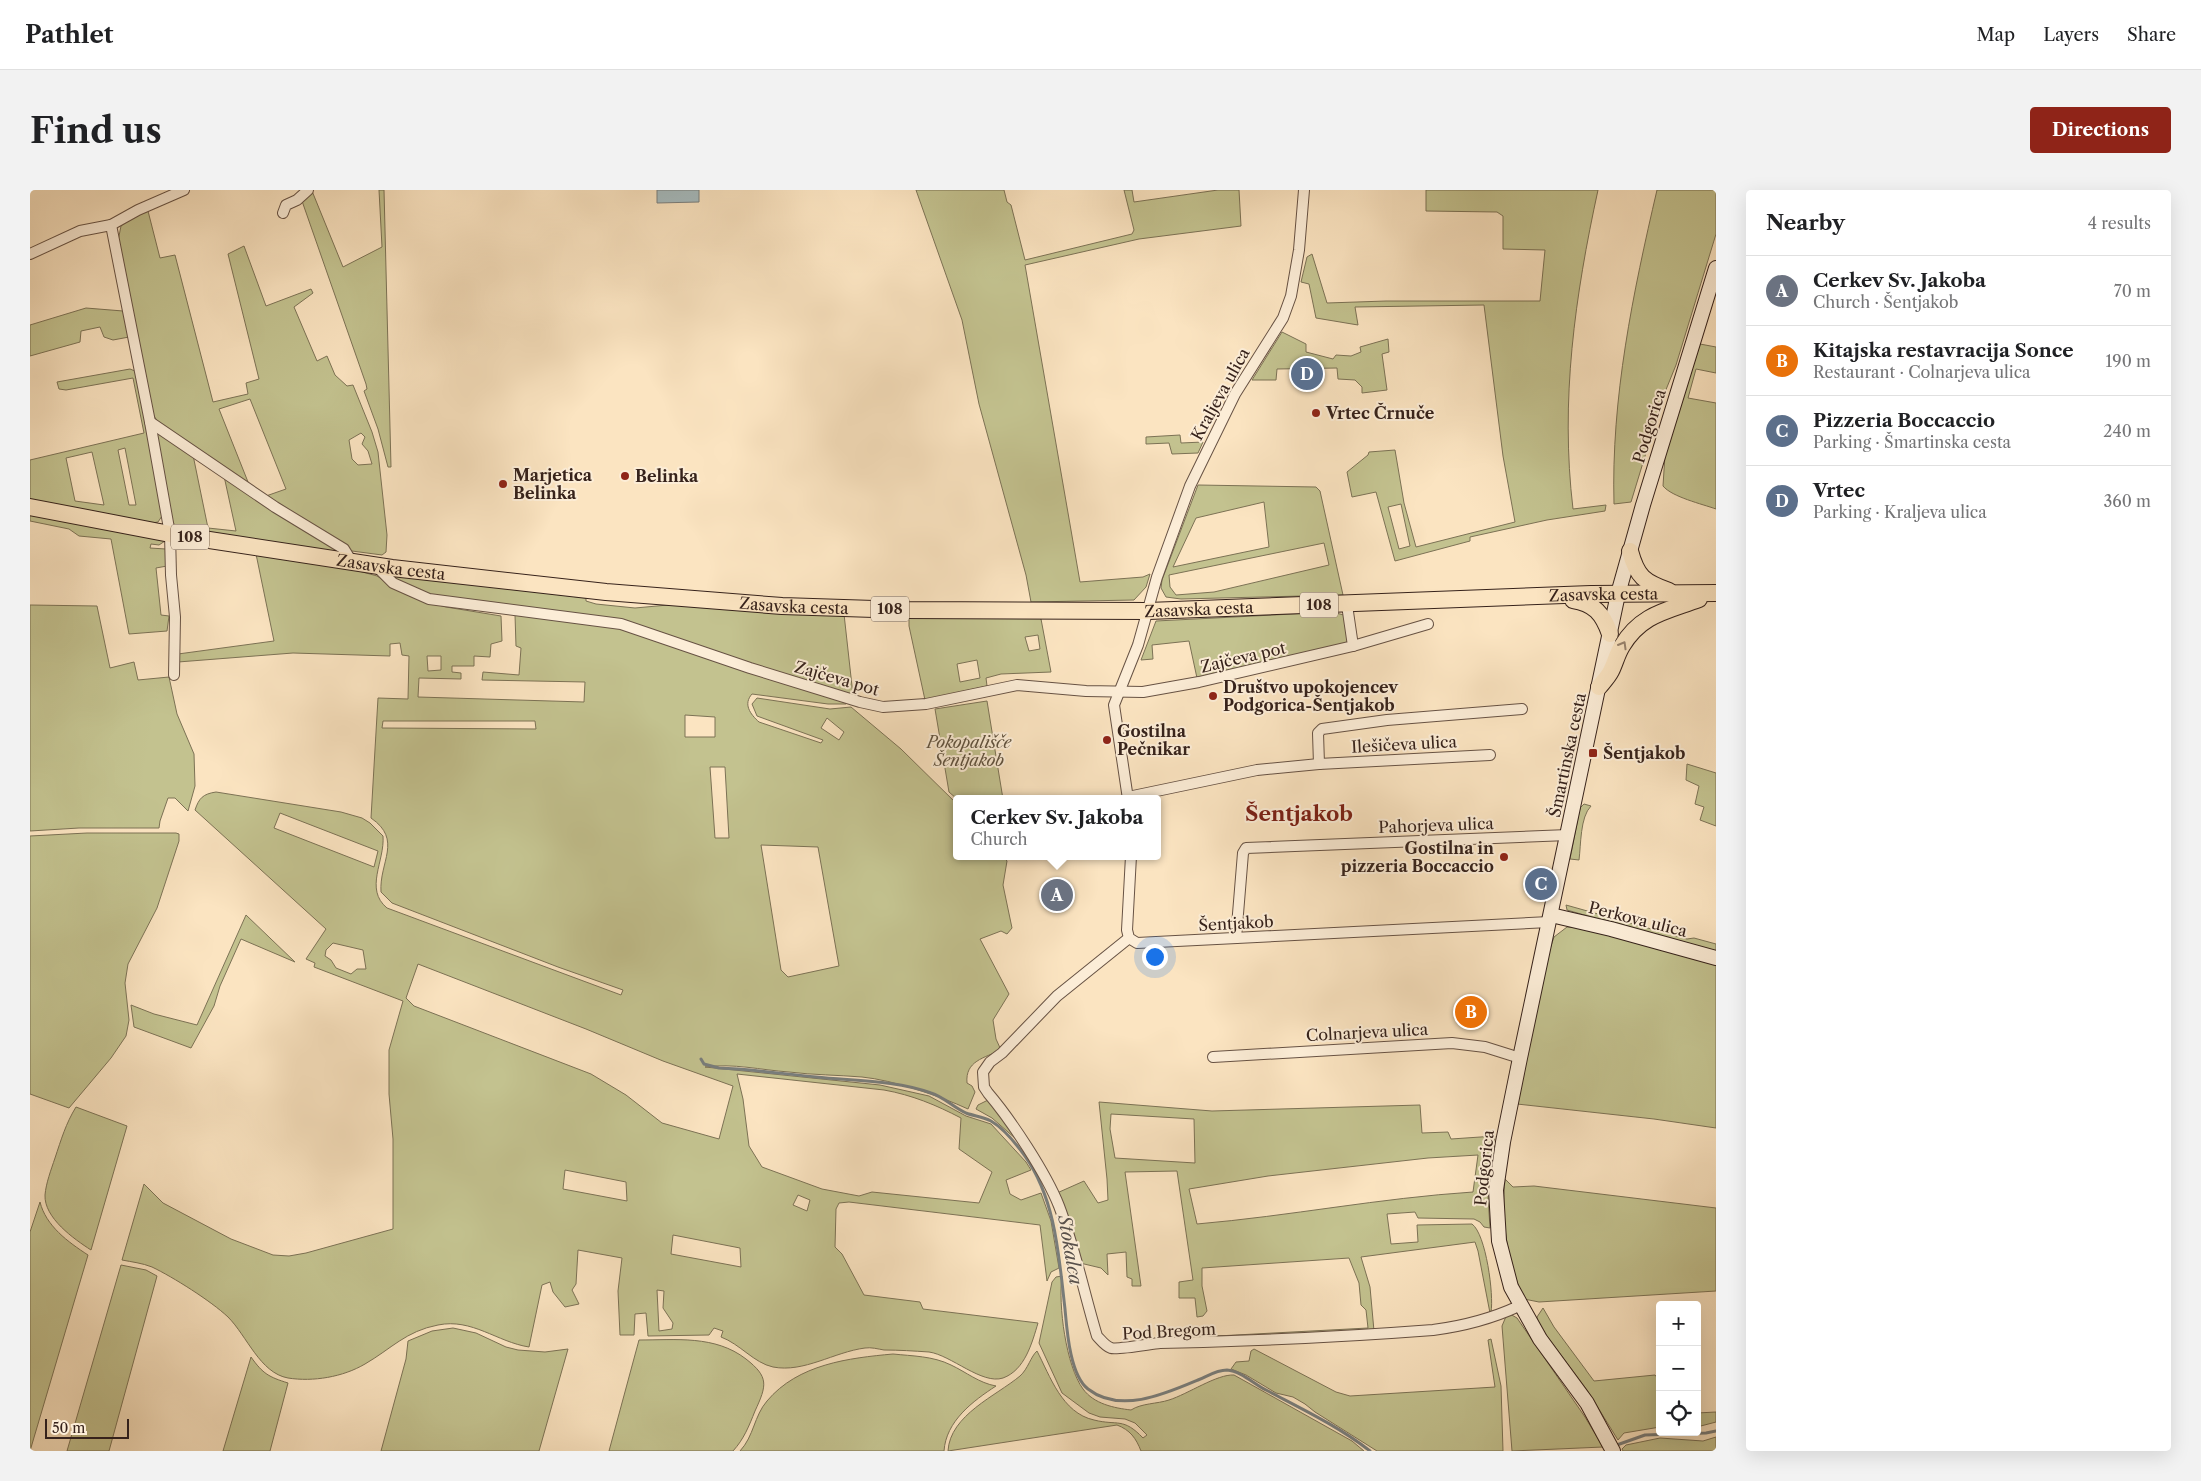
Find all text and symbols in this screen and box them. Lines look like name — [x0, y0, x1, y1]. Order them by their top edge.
text: Pathlet — [25, 20, 113, 49]
text: Map — [1977, 24, 2015, 46]
text: Layers — [2043, 24, 2099, 46]
text: Share — [2127, 24, 2176, 46]
button: Directions — [2030, 107, 2171, 153]
text: Find us — [30, 109, 162, 152]
text: Nearby — [1766, 210, 1845, 235]
text: 4 results — [2088, 213, 2151, 233]
text: Cerkev Sv. Jakoba — [1813, 269, 1986, 292]
text: A — [1776, 281, 1788, 301]
text: 70 m — [2114, 281, 2151, 301]
text: Church · Šentjakob — [1813, 292, 1958, 312]
text: Kitajska restavracija Sonce — [1813, 339, 2074, 362]
street label: Kraljeva ulica — [1186, 344, 1254, 444]
text: B — [1776, 351, 1788, 371]
text: 190 m — [2106, 351, 2151, 371]
pin: D — [1291, 355, 1323, 393]
text: Restaurant · Colnarjeva ulica — [1813, 362, 2031, 382]
street label: Podgorica — [1628, 386, 1670, 465]
place label: Vrtec Črnuče — [1325, 402, 1435, 423]
marker: Vrtec Črnuče — [1310, 407, 1322, 419]
text: Pizzeria Boccaccio — [1813, 409, 1995, 432]
text: C — [1776, 421, 1788, 441]
text: 240 m — [2103, 421, 2151, 441]
text: Parking · Šmartinska cesta — [1813, 432, 2011, 452]
place label: Marjetica Belinka — [513, 465, 593, 503]
place label: Belinka — [635, 466, 699, 486]
marker: Belinka — [619, 470, 631, 482]
marker: Marjetica Belinka — [497, 478, 509, 490]
text: Vrtec — [1813, 479, 1865, 502]
text: D — [1775, 491, 1789, 511]
text: 360 m — [2104, 491, 2151, 511]
text: Parking · Kraljeva ulica — [1813, 502, 1987, 522]
road number: 108 — [171, 524, 209, 550]
street label: Zasavska cesta — [335, 550, 447, 584]
street label: Zasavska cesta — [1548, 583, 1659, 606]
road number: 108 — [1300, 592, 1338, 618]
street label: Zasavska cesta — [739, 593, 849, 618]
road number: 108 — [871, 596, 909, 622]
street label: Zasavska cesta — [1144, 597, 1254, 621]
street label: Zajčeva pot — [1198, 637, 1288, 677]
one-way arrow — [1617, 641, 1627, 650]
street label: Zajčeva pot — [792, 656, 882, 700]
place label: Društvo upokojencev Podgorica-Šentjakob — [1223, 677, 1399, 715]
marker: Društvo upokojencev Podgorica-Šentjakob — [1207, 690, 1219, 702]
street label: Šmartinska cesta — [1543, 690, 1590, 819]
place label: Gostilna Pečnikar — [1117, 721, 1190, 759]
street label: Ilešičeva ulica — [1351, 731, 1458, 757]
park label: Pokopališče Šentjakob — [925, 732, 1013, 770]
marker: Gostilna Pečnikar — [1101, 734, 1113, 746]
place label: Šentjakob — [1603, 742, 1685, 763]
marker: Šentjakob — [1587, 747, 1599, 759]
popup — [953, 795, 1161, 860]
district label: Šentjakob — [1245, 801, 1353, 826]
text: Cerkev Sv. Jakoba — [970, 806, 1144, 829]
street label: Pahorjeva ulica — [1378, 813, 1495, 837]
text: Church — [970, 829, 1028, 849]
place label: Gostilna in pizzeria Boccaccio — [1341, 838, 1494, 876]
marker: Gostilna in pizzeria Boccaccio — [1498, 851, 1510, 863]
pin: C — [1525, 865, 1557, 903]
pin: A — [1041, 876, 1073, 914]
street label: Perkova ulica — [1587, 897, 1690, 941]
street label: Šentjakob — [1198, 910, 1274, 935]
your location — [1142, 944, 1168, 970]
pin: B — [1455, 993, 1487, 1031]
street label: Colnarjeva ulica — [1305, 1019, 1429, 1045]
street label: Podgorica — [1470, 1128, 1498, 1207]
water label: Stokalca — [1053, 1212, 1087, 1287]
map controls — [1656, 1301, 1701, 1436]
button: + — [1656, 1301, 1701, 1346]
street label: Pod Bregom — [1122, 1319, 1216, 1343]
button: − — [1656, 1346, 1701, 1391]
button: locate — [1656, 1391, 1701, 1436]
scale bar — [45, 1416, 129, 1439]
text: 50 m — [52, 1419, 85, 1437]

